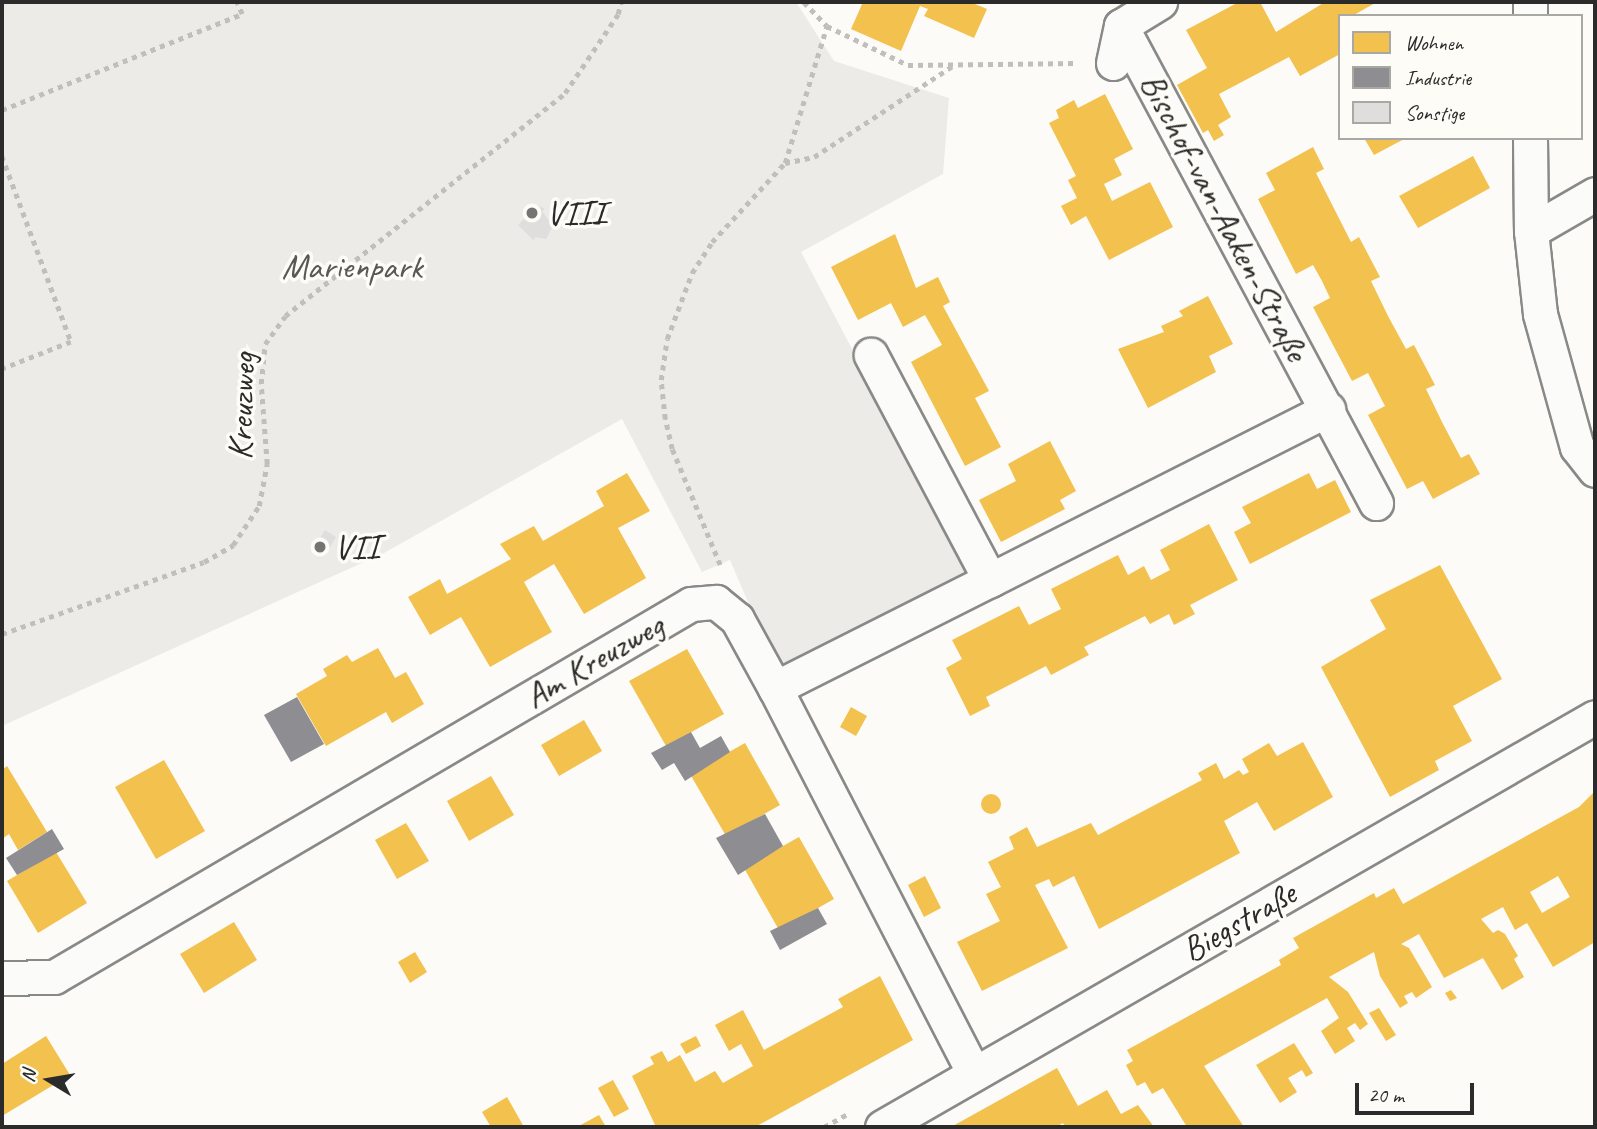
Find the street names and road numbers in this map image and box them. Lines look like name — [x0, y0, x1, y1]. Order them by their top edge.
street label: Bischof-van-Aaken-Straße — [1130, 66, 1318, 368]
street label: Kreuzweg — [219, 352, 265, 460]
street label: Am Kreuzweg — [517, 605, 671, 717]
street label: Biegstraße — [1175, 873, 1303, 971]

